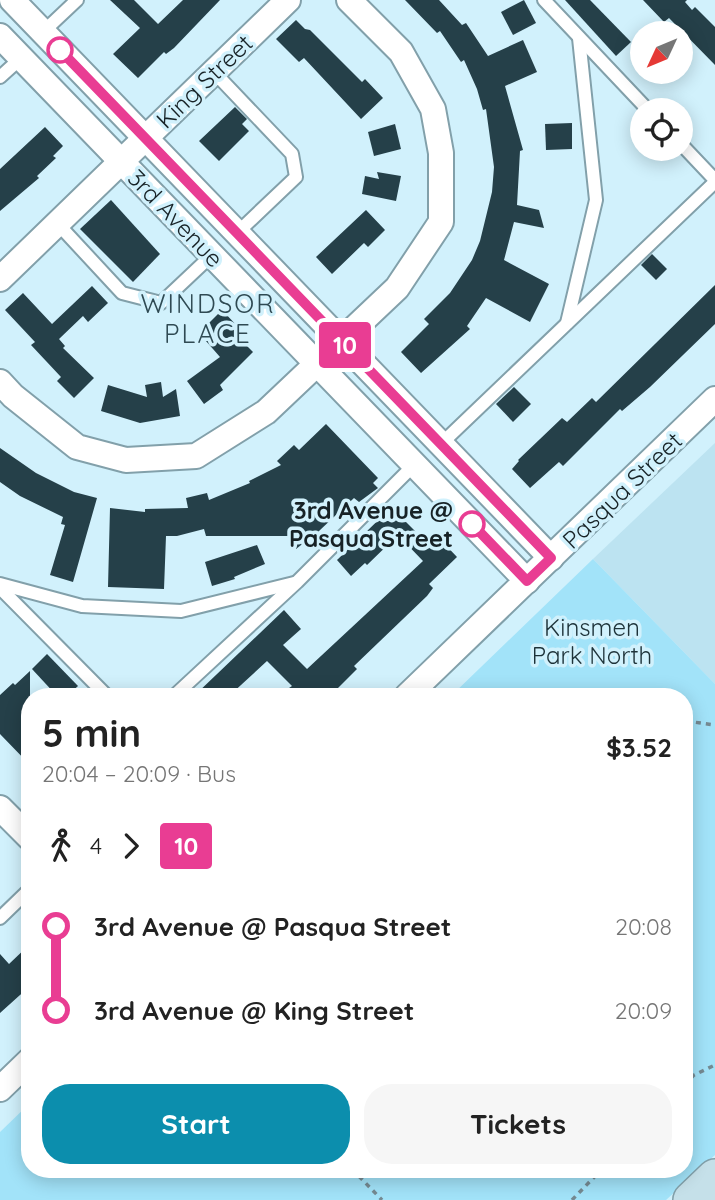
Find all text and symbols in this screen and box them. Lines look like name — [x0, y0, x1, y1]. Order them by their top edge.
north arrow — [630, 21, 693, 84]
map controls — [630, 21, 693, 161]
street label: King Street — [150, 28, 258, 134]
unlabelled marker — [47, 37, 73, 63]
button: locate — [630, 98, 693, 161]
street label: 3rd Avenue — [122, 163, 230, 273]
district label: WINDSOR PLACE — [140, 287, 276, 350]
line badge: 10 — [314, 322, 376, 368]
text: 10 — [333, 330, 357, 360]
street label: Pasqua Street — [556, 425, 688, 555]
place label: 3rd Avenue @ Pasqua Street — [289, 495, 453, 553]
marker: 3rd Avenue @ Pasqua Street — [459, 511, 485, 537]
park label: Kinsmen Park North — [532, 612, 652, 670]
text: 5 min — [42, 709, 141, 757]
text: $3.52 — [606, 731, 672, 764]
text: 20:04 – 20:09 · Bus — [42, 759, 236, 788]
icon: walk — [42, 827, 80, 865]
icon: forward — [112, 827, 150, 865]
text: 4 — [90, 831, 102, 860]
text: 10 — [174, 831, 198, 861]
text: 3rd Avenue @ Pasqua Street — [94, 910, 452, 943]
text: 20:08 — [615, 912, 672, 941]
text: 3rd Avenue @ King Street — [94, 994, 414, 1027]
text: 20:09 — [615, 996, 672, 1025]
button: Start — [42, 1084, 350, 1164]
button: Tickets — [364, 1084, 672, 1164]

